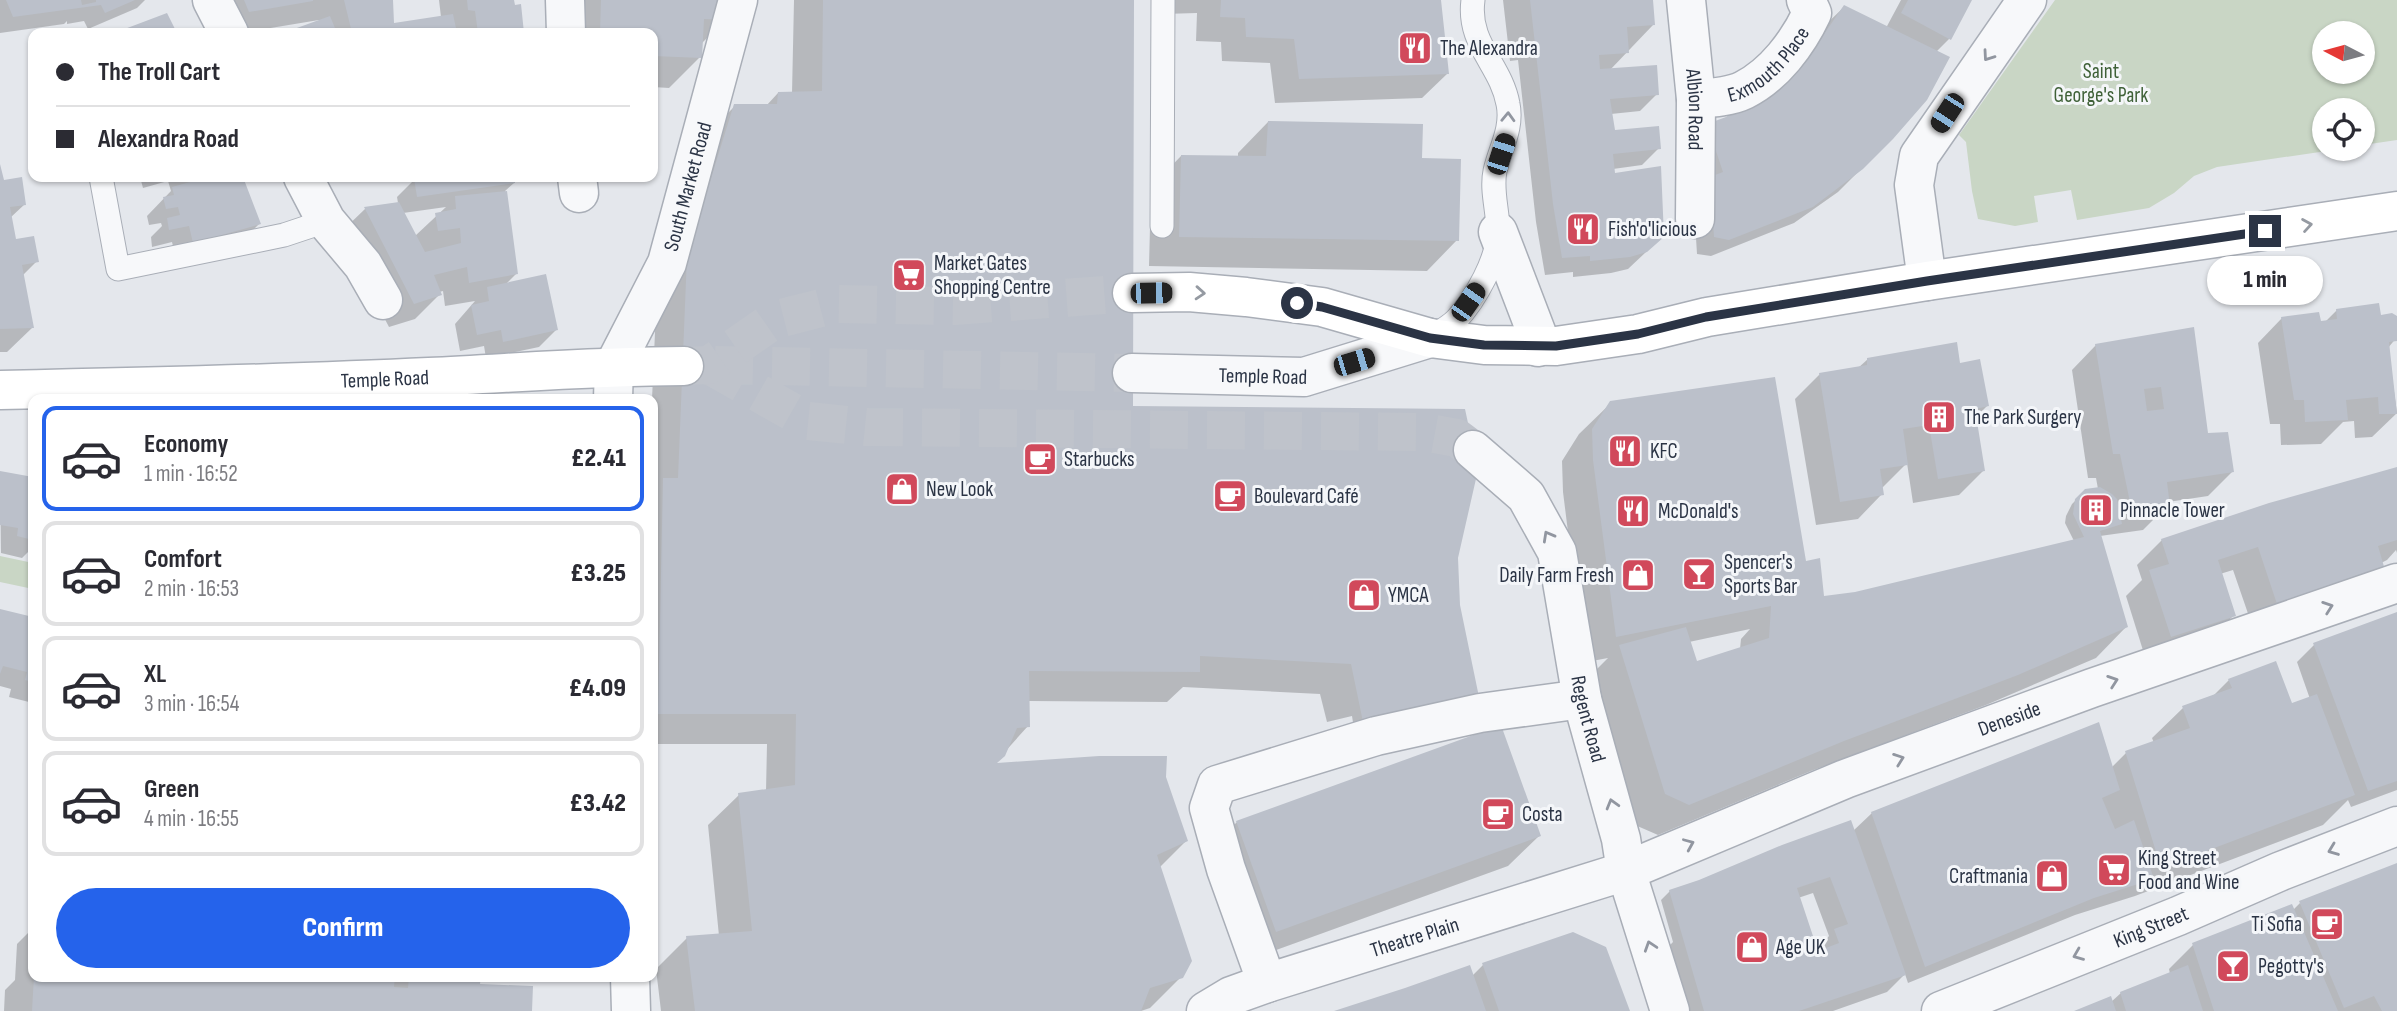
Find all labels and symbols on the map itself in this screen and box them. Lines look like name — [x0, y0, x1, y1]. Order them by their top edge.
north arrow — [2312, 21, 2375, 84]
street label: Exmouth Place — [1725, 22, 1815, 108]
restaurant icon: The Alexandra — [1396, 29, 1434, 67]
place label: The Alexandra — [1440, 36, 1538, 61]
one-way arrow — [1984, 48, 1996, 61]
park label: Saint George's Park — [2054, 59, 2148, 108]
street label: Albion Road — [1680, 67, 1708, 151]
car — [1927, 90, 1968, 136]
one-way arrow — [1500, 112, 1515, 123]
street label: South Market Road — [659, 119, 717, 254]
car — [1485, 131, 1518, 177]
restaurant icon: Fish'o'licious — [1564, 210, 1602, 248]
route end — [2249, 215, 2281, 247]
place label: Fish'o'licious — [1608, 217, 1697, 242]
one-way arrow — [2301, 218, 2313, 233]
place label: Market Gates Shopping Centre — [934, 251, 1051, 300]
supermarket icon: Market Gates Shopping Centre — [890, 256, 928, 294]
callout: 1 min — [2207, 256, 2323, 304]
car — [1448, 279, 1489, 325]
car — [1130, 282, 1173, 304]
one-way arrow — [1195, 285, 1206, 300]
route start — [1281, 287, 1313, 319]
car — [1331, 346, 1378, 378]
street label: Temple Road — [1218, 363, 1307, 390]
street label: Temple Road — [340, 365, 430, 394]
building icon: The Park Surgery — [1920, 398, 1958, 436]
place label: The Park Surgery — [1964, 405, 2081, 430]
restaurant icon: KFC — [1606, 432, 1644, 470]
place label: KFC — [1650, 439, 1678, 464]
cafe icon: Starbucks — [1021, 440, 1059, 478]
place label: Starbucks — [1064, 447, 1135, 472]
shop icon: New Look — [883, 470, 921, 508]
place label: New Look — [926, 477, 993, 502]
cafe icon: Boulevard Café — [1211, 477, 1249, 515]
place label: Boulevard Café — [1254, 484, 1359, 509]
building icon: Pinnacle Tower — [2077, 491, 2115, 529]
restaurant icon: McDonald's — [1614, 492, 1652, 530]
place label: Pinnacle Tower — [2120, 498, 2225, 523]
place label: McDonald's — [1658, 499, 1739, 524]
one-way arrow — [1543, 531, 1556, 544]
place label: Spencer's Sports Bar — [1724, 550, 1797, 599]
bar icon: Spencer's Sports Bar — [1680, 555, 1718, 593]
shop icon: Daily Farm Fresh — [1619, 556, 1657, 594]
place label: Daily Farm Fresh — [1499, 563, 1614, 588]
shop icon: YMCA — [1345, 576, 1383, 614]
place label: YMCA — [1388, 583, 1429, 608]
one-way arrow — [2322, 601, 2334, 615]
street label: Regent Road — [1565, 674, 1611, 765]
one-way arrow — [2107, 675, 2119, 689]
street label: Deneside — [1975, 696, 2044, 742]
one-way arrow — [1893, 753, 1905, 767]
cafe icon: Costa — [1479, 795, 1517, 833]
one-way arrow — [1605, 799, 1620, 811]
place label: Costa — [1522, 802, 1563, 827]
one-way arrow — [1682, 839, 1694, 853]
one-way arrow — [2328, 842, 2340, 856]
place label: King Street Food and Wine — [2138, 846, 2239, 895]
supermarket icon: King Street Food and Wine — [2095, 851, 2133, 889]
shop icon: Craftmania — [2033, 857, 2071, 895]
place label: Craftmania — [1949, 864, 2028, 889]
street label: King Street — [2110, 901, 2192, 954]
cafe icon: Ti Sofia — [2308, 905, 2346, 943]
street label: Theatre Plain — [1367, 912, 1462, 963]
place label: Ti Sofia — [2251, 912, 2302, 937]
shop icon: Age UK — [1733, 928, 1771, 966]
place label: Age UK — [1775, 935, 1826, 960]
one-way arrow — [1644, 940, 1658, 953]
one-way arrow — [2072, 947, 2084, 961]
bar icon: Pegotty's — [2214, 947, 2252, 985]
place label: Pegotty's — [2258, 954, 2324, 979]

